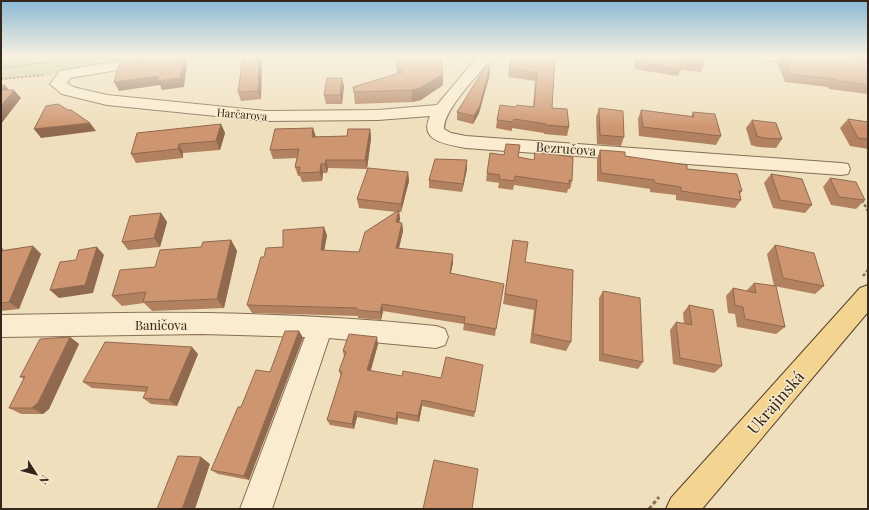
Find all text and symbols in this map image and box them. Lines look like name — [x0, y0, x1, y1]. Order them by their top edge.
street label: Harčarova — [216, 104, 268, 124]
street label: Bezručova — [535, 137, 597, 159]
street label: Baničova — [135, 316, 188, 333]
street label: Ukrajinská — [742, 366, 808, 438]
north arrow — [16, 454, 56, 494]
text: N — [36, 473, 53, 488]

